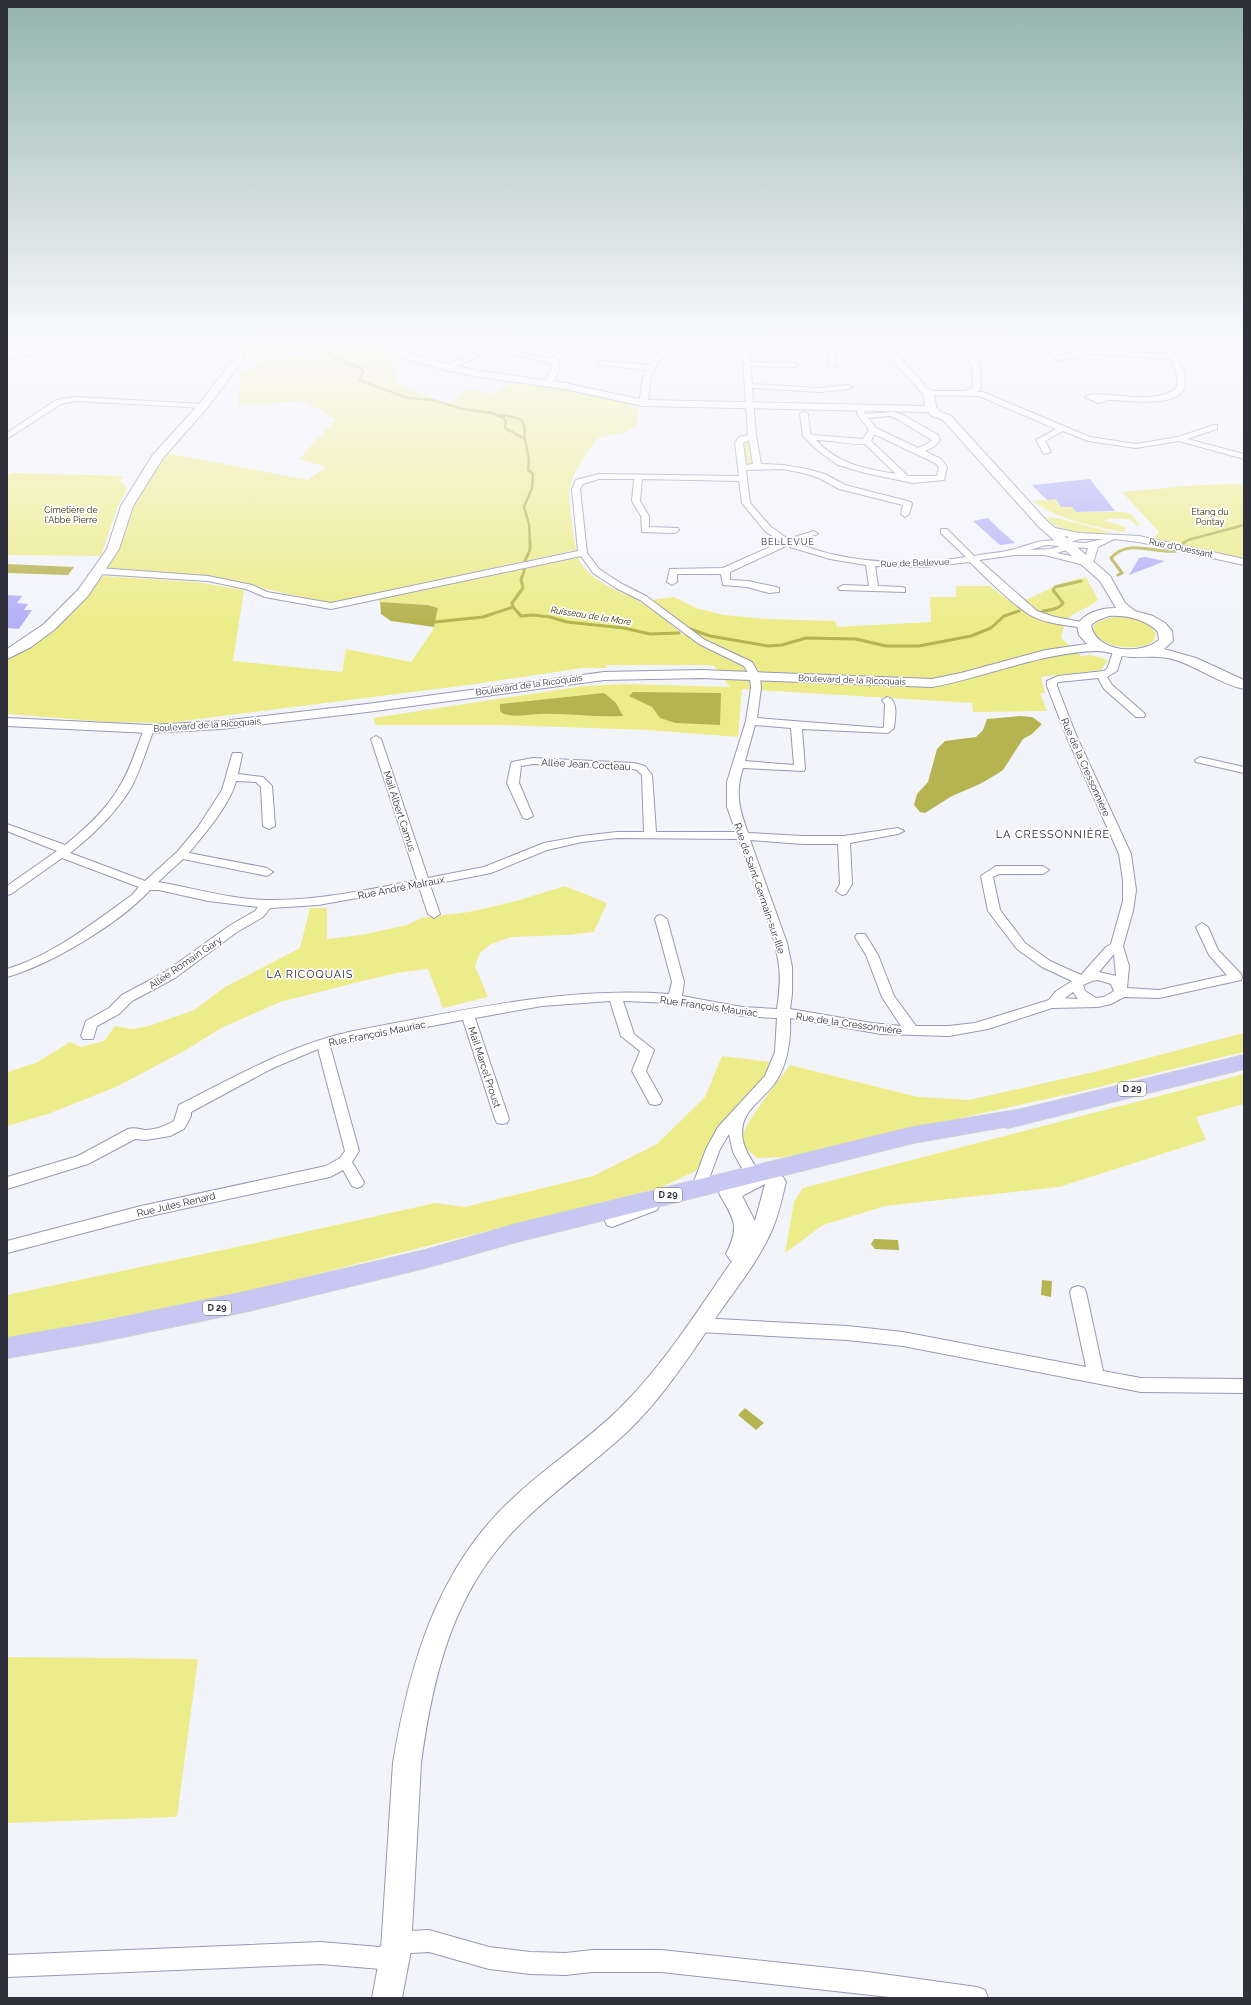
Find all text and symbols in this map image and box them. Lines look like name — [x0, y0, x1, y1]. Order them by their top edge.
park label: Cimetière de l'Abbé Pierre — [44, 505, 98, 525]
park label: Etang du Pontay — [1191, 507, 1229, 527]
street label: Rue d'Ouessant — [1148, 536, 1214, 560]
district label: BELLEVUE — [761, 537, 815, 547]
street label: Rue de Bellevue — [881, 557, 950, 569]
water label: Ruisseau de la Mare — [550, 605, 632, 627]
street label: Boulevard de la Ricoquais — [475, 672, 584, 697]
street label: Boulevard de la Ricoquais — [798, 673, 907, 687]
street label: Boulevard de la Ricoquais — [153, 716, 262, 734]
street label: Rue de la Cressonnière — [1059, 716, 1112, 818]
street label: Allée Jean Cocteau — [541, 757, 631, 772]
street label: Mail Albert Camus — [381, 769, 418, 853]
street label: Rue de Saint-Germain-sur-Ille — [732, 821, 787, 955]
district label: LA CRESSONNIÈRE — [996, 827, 1110, 841]
street label: Rue André Malraux — [357, 874, 445, 901]
street label: Allée Romain Gary — [147, 934, 224, 991]
district label: LA RICOQUAIS — [266, 968, 354, 981]
street label: Rue François Mauriac — [659, 994, 759, 1019]
street label: Rue de la Cressonnière — [795, 1011, 903, 1036]
street label: Rue François Mauriac — [328, 1019, 427, 1048]
street label: Mail Marcel Proust — [466, 1025, 503, 1110]
road number: D 29 — [1118, 1082, 1146, 1096]
road number: D 29 — [654, 1188, 682, 1202]
street label: Rue Jules Renard — [136, 1190, 216, 1219]
road number: D 29 — [203, 1301, 231, 1315]

